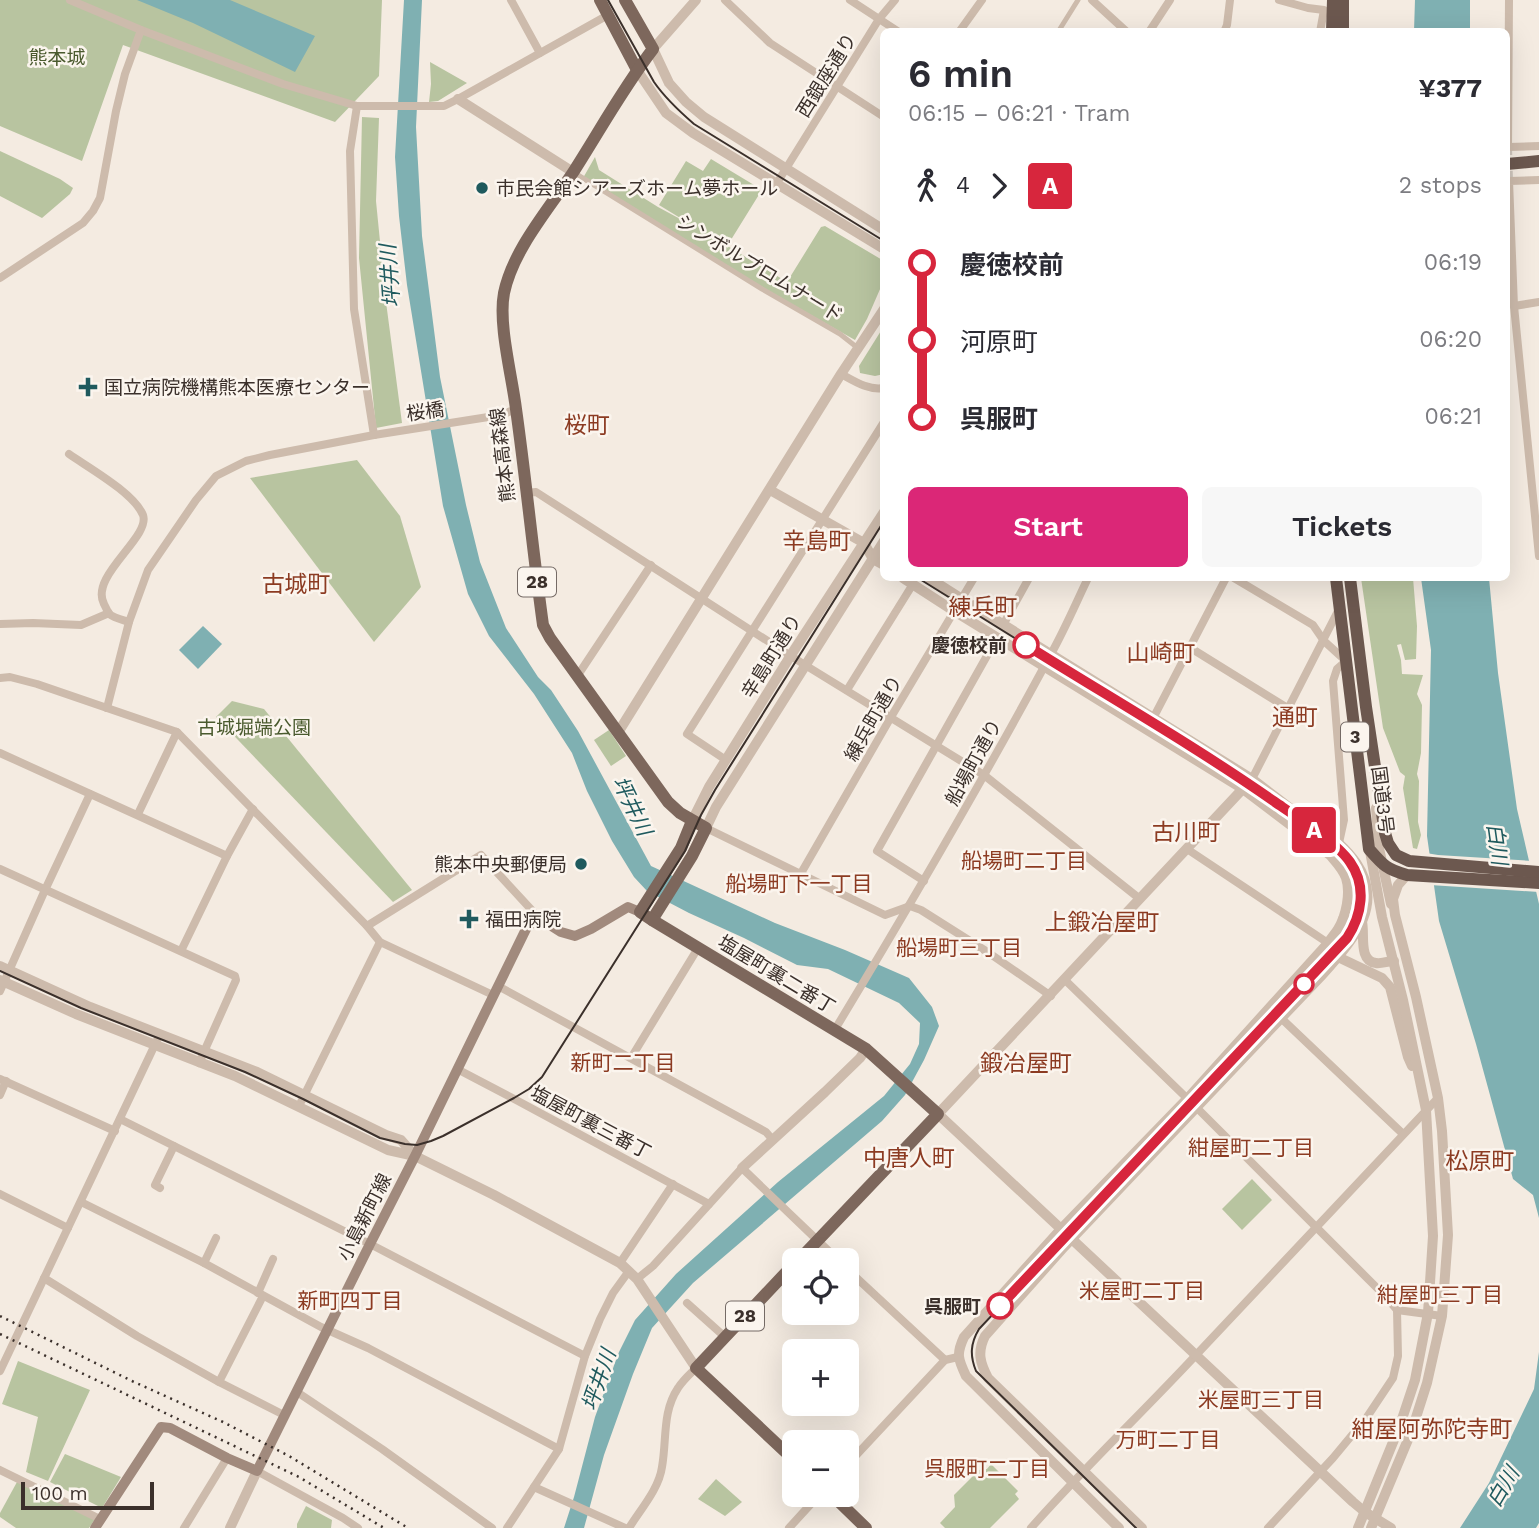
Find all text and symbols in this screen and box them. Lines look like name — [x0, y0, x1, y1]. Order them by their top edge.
street label: 西銀座通り — [791, 29, 861, 122]
park label: 熊本城 — [28, 46, 86, 69]
text: 6 min — [908, 52, 1013, 96]
text: ¥377 — [1418, 73, 1482, 103]
text: 06:15 – 06:21 · Tram — [908, 100, 1130, 127]
icon: walk — [908, 167, 946, 205]
icon: forward — [980, 167, 1018, 205]
text: 4 — [956, 172, 970, 199]
text: A — [1042, 172, 1058, 200]
text: 2 stops — [1399, 172, 1482, 199]
place label: 市民会館シアーズホーム夢ホール — [496, 177, 778, 200]
marker: 市民会館シアーズホーム夢ホール — [474, 180, 490, 196]
street label: シンボルプロムナード — [672, 210, 847, 327]
water label: 坪井川 — [375, 242, 404, 308]
text: 06:19 — [1424, 249, 1482, 276]
text: 慶徳校前 — [960, 250, 1064, 280]
text: 06:20 — [1419, 326, 1482, 353]
text: 河原町 — [960, 327, 1038, 357]
place label: 国立病院機構熊本医療センター — [104, 376, 370, 399]
marker: 国立病院機構熊本医療センター — [78, 377, 98, 397]
street label: 桜橋 — [405, 397, 445, 426]
text: 06:21 — [1425, 403, 1482, 430]
text: 呉服町 — [960, 404, 1038, 434]
street label: 熊本高森線 — [485, 406, 520, 503]
district label: 桜町 — [564, 412, 610, 439]
button: Start — [908, 487, 1188, 567]
button: Tickets — [1202, 487, 1482, 567]
district label: 辛島町 — [783, 528, 852, 555]
road number: 28 — [518, 568, 556, 596]
district label: 古城町 — [262, 571, 331, 598]
district label: 練兵町 — [949, 594, 1018, 621]
street label: 辛島町通り — [736, 610, 806, 703]
marker: 慶徳校前 — [1013, 632, 1039, 658]
place label: 慶徳校前 — [931, 634, 1007, 657]
district label: 山崎町 — [1127, 640, 1196, 667]
street label: 練兵町通り — [840, 671, 907, 765]
district label: 通町 — [1272, 704, 1318, 731]
street label: 船場町通り — [940, 715, 1007, 809]
park label: 古城堀端公園 — [197, 716, 311, 739]
road number: 3 — [1341, 722, 1369, 752]
street label: 国道3号 — [1367, 765, 1398, 835]
water label: 坪井川 — [607, 772, 658, 841]
line badge: A — [1291, 807, 1337, 853]
text: A — [1306, 816, 1322, 844]
district label: 古川町 — [1152, 819, 1221, 846]
water label: 白川 — [1482, 821, 1513, 868]
district label: 船場町二丁目 — [961, 848, 1087, 873]
place label: 熊本中央郵便局 — [434, 853, 567, 876]
marker: 熊本中央郵便局 — [573, 856, 589, 872]
district label: 船場町下一丁目 — [726, 871, 873, 896]
place label: 福田病院 — [485, 908, 561, 931]
marker: 福田病院 — [459, 909, 479, 929]
district label: 上鍛冶屋町 — [1045, 909, 1160, 936]
street label: 塩屋町裏二番丁 — [714, 930, 840, 1019]
district label: 船場町三丁目 — [896, 935, 1022, 960]
unlabelled marker — [1294, 974, 1314, 994]
district label: 新町二丁目 — [571, 1050, 676, 1075]
district label: 鍛冶屋町 — [980, 1050, 1072, 1077]
street label: 塩屋町裏三番丁 — [527, 1081, 655, 1164]
district label: 紺屋町二丁目 — [1188, 1135, 1314, 1160]
district label: 中唐人町 — [863, 1145, 955, 1172]
district label: 松原町 — [1446, 1148, 1515, 1175]
street label: 小島新町線 — [333, 1170, 396, 1265]
map controls — [782, 1248, 859, 1507]
button: locate — [782, 1248, 859, 1325]
district label: 米屋町二丁目 — [1079, 1278, 1205, 1303]
district label: 紺屋町三丁目 — [1377, 1282, 1503, 1307]
district label: 新町四丁目 — [298, 1288, 403, 1313]
marker: 呉服町 — [987, 1293, 1013, 1319]
place label: 呉服町 — [924, 1295, 981, 1318]
road number: 28 — [726, 1302, 764, 1330]
button: + — [782, 1339, 859, 1416]
water label: 坪井川 — [576, 1344, 621, 1414]
district label: 米屋町三丁目 — [1198, 1387, 1324, 1412]
district label: 紺屋阿弥陀寺町 — [1352, 1416, 1513, 1443]
district label: 万町二丁目 — [1116, 1427, 1221, 1452]
button: − — [782, 1430, 859, 1507]
district label: 呉服町二丁目 — [924, 1456, 1050, 1481]
water label: 白川 — [1481, 1461, 1525, 1511]
scale bar — [21, 1479, 154, 1511]
text: 100 m — [32, 1482, 88, 1505]

